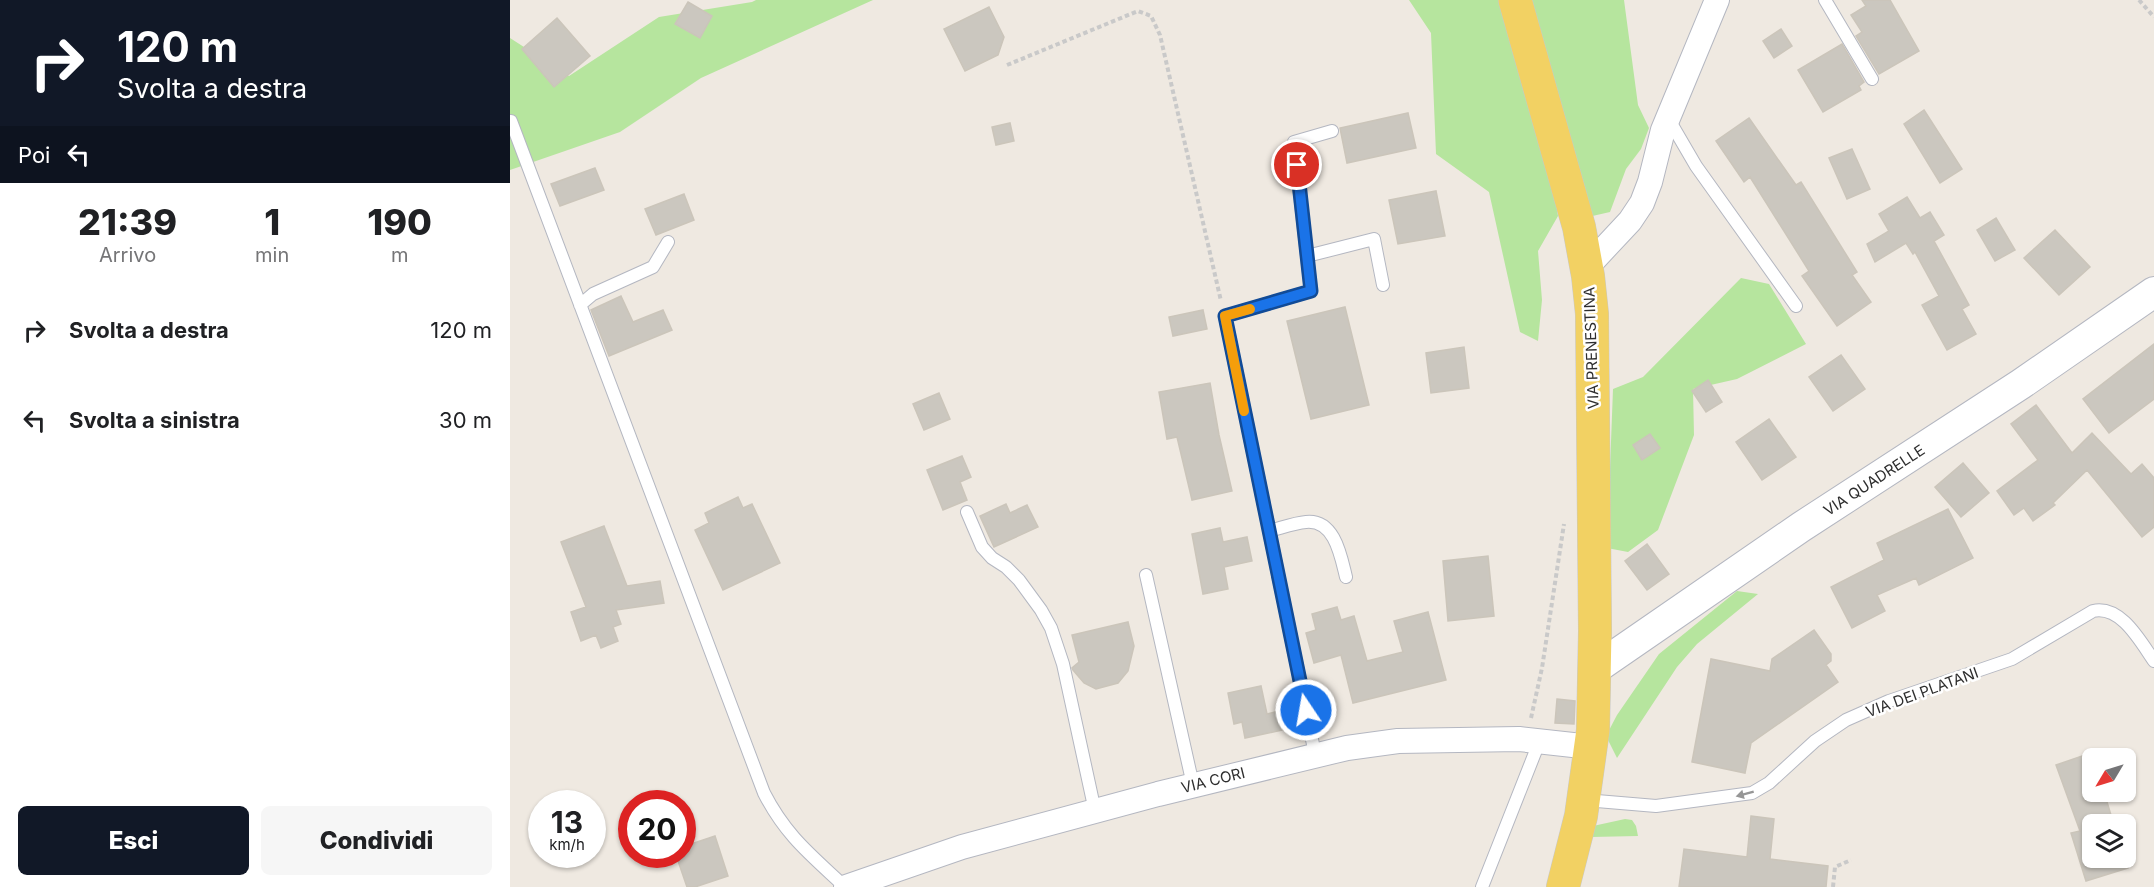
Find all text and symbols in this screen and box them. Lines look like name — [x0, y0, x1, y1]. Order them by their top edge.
text: 120 m — [117, 21, 238, 72]
icon: right — [18, 24, 96, 102]
text: Svolta a destra — [117, 72, 307, 105]
icon: left — [62, 138, 95, 171]
pin — [1271, 139, 1322, 190]
text: Poi — [18, 142, 50, 168]
icon: arrive — [1280, 148, 1313, 181]
text: 21:39 — [78, 200, 177, 244]
text: 1 — [264, 200, 280, 244]
text: 190 — [367, 200, 432, 244]
text: Arrivo — [99, 243, 156, 267]
text: min — [255, 243, 289, 267]
text: m — [391, 243, 408, 267]
street label: VIA PRENESTINA — [1579, 286, 1603, 410]
icon: right — [18, 314, 51, 347]
text: Svolta a destra — [69, 317, 229, 343]
text: 120 m — [430, 317, 492, 343]
icon: left — [18, 404, 51, 437]
text: Svolta a sinistra — [69, 407, 240, 433]
text: 30 m — [439, 407, 492, 433]
street label: VIA QUADRELLE — [1820, 440, 1928, 520]
street label: VIA DEI PLATANI — [1863, 663, 1981, 721]
position arrow — [1274, 678, 1338, 742]
north arrow — [2082, 748, 2136, 802]
map controls — [2082, 748, 2136, 868]
street label: VIA CORI — [1179, 763, 1247, 797]
one-way arrow — [1736, 789, 1755, 799]
speed limit sign: 20 — [618, 790, 696, 868]
text: 13 — [551, 804, 583, 840]
button: Esci — [18, 806, 249, 875]
button: Condividi — [261, 806, 492, 875]
button: layers — [2082, 814, 2136, 868]
text: km/h — [549, 835, 585, 854]

